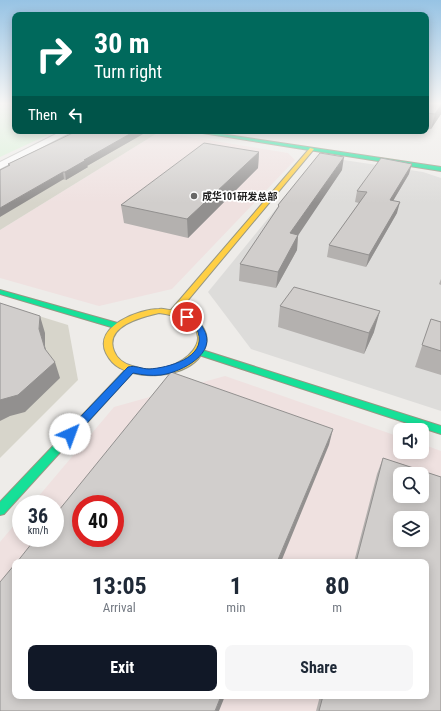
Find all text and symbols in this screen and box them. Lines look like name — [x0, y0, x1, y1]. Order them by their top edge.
text: 30 m — [94, 27, 150, 60]
icon: right — [28, 28, 80, 80]
text: Turn right — [94, 61, 162, 82]
icon: left — [65, 104, 87, 126]
text: Then — [28, 106, 57, 124]
place label: 成华101研发总部 — [202, 190, 277, 202]
marker: 成华101研发总部 — [189, 191, 199, 201]
pin — [170, 300, 204, 334]
icon: arrive — [176, 306, 198, 328]
position arrow — [49, 413, 91, 455]
map controls — [393, 423, 429, 547]
button: sound — [393, 423, 429, 459]
button: search — [393, 467, 429, 503]
speed limit sign: 40 — [72, 495, 124, 547]
text: 36 — [28, 504, 48, 528]
button: layers — [393, 511, 429, 547]
text: km/h — [28, 525, 48, 536]
text: 13:05 — [92, 572, 147, 600]
text: 1 — [230, 572, 242, 600]
text: 80 — [325, 572, 349, 600]
text: Arrival — [103, 600, 136, 615]
text: min — [226, 600, 245, 615]
text: m — [332, 600, 342, 615]
button: Exit — [28, 645, 217, 691]
button: Share — [225, 645, 413, 691]

